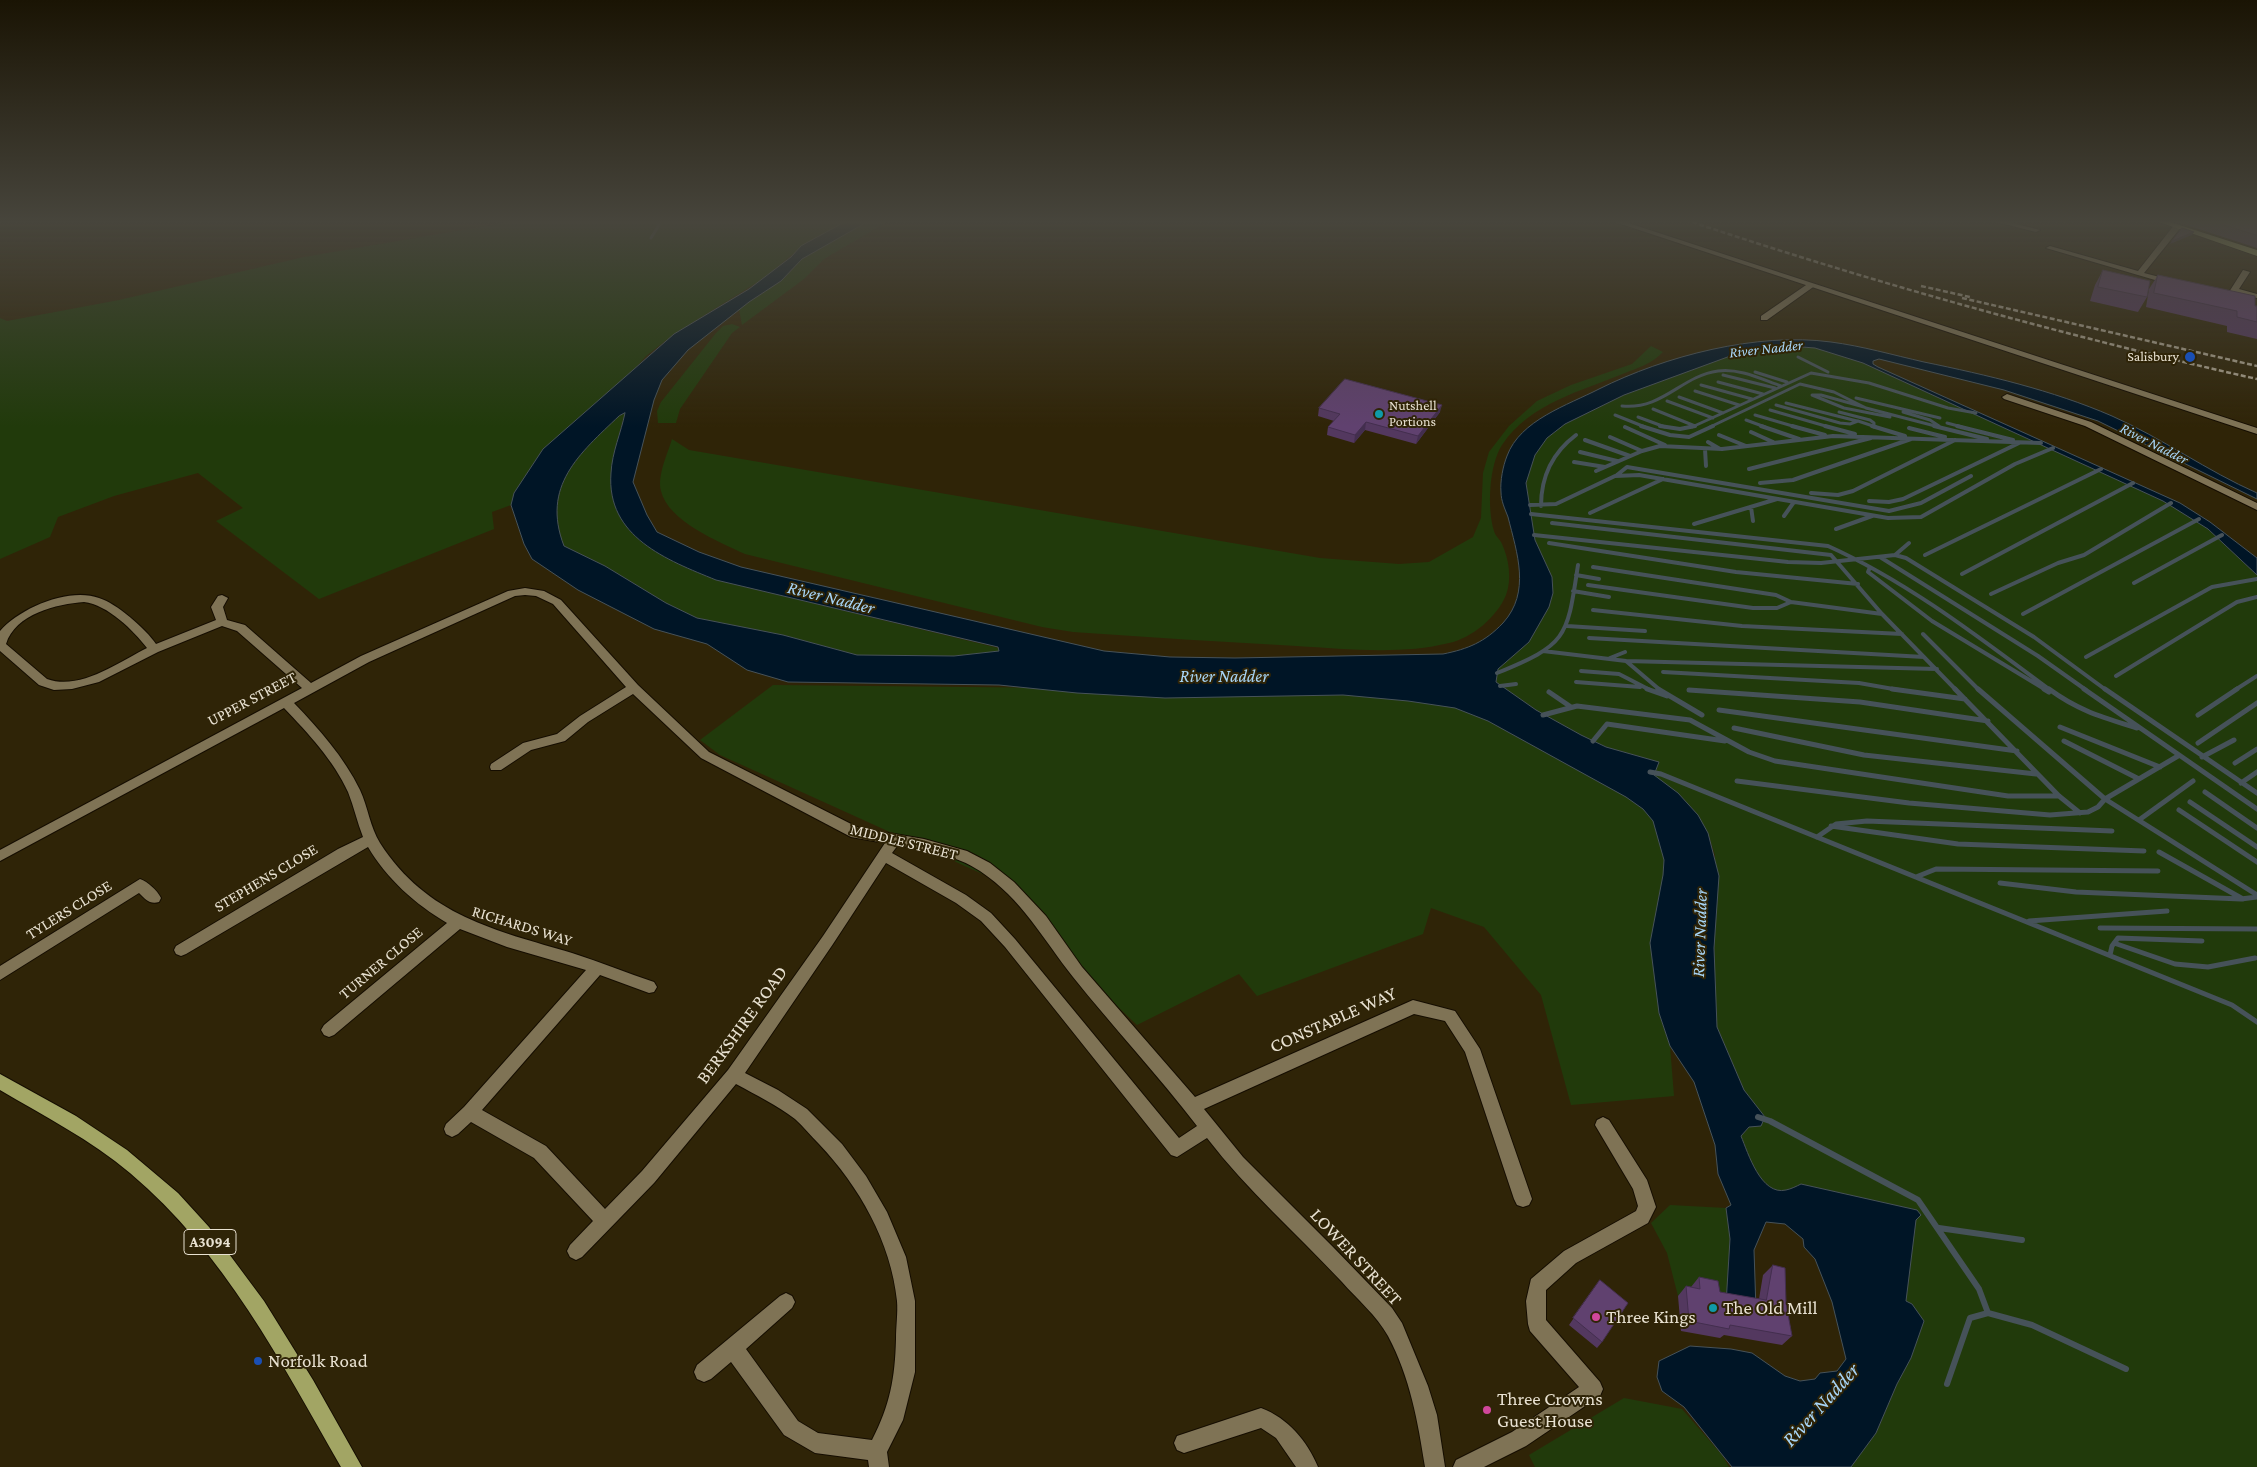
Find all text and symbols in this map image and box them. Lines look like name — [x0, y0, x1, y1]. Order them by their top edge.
water label: River Nadder — [1728, 336, 1804, 362]
place label: Salisbury — [2127, 349, 2179, 365]
marker: Salisbury — [2183, 350, 2197, 364]
place label: Nutshell Portions — [1389, 398, 1437, 431]
marker: Nutshell Portions — [1373, 408, 1385, 420]
water label: River Nadder — [2117, 419, 2191, 469]
water label: River Nadder — [785, 577, 877, 619]
water label: River Nadder — [1180, 665, 1268, 687]
street label: UPPER STREET — [204, 668, 300, 730]
street label: MIDDLE STREET — [848, 819, 960, 865]
street label: STEPHENS CLOSE — [211, 840, 321, 916]
street label: TYLERS CLOSE — [23, 876, 115, 944]
water label: River Nadder — [1688, 888, 1712, 978]
street label: RICHARDS WAY — [470, 902, 574, 950]
street label: TURNER CLOSE — [335, 922, 427, 1004]
street label: BERKSHIRE ROAD — [692, 962, 792, 1088]
street label: CONSTABLE WAY — [1266, 982, 1400, 1058]
street label: LOWER STREET — [1305, 1204, 1407, 1310]
road number: A3094 — [184, 1230, 236, 1254]
place label: The Old Mill — [1723, 1297, 1817, 1319]
marker: The Old Mill — [1707, 1302, 1719, 1314]
place label: Three Kings — [1606, 1306, 1696, 1328]
marker: Three Kings — [1590, 1311, 1602, 1323]
place label: Norfolk Road — [268, 1350, 368, 1372]
marker: Norfolk Road — [252, 1355, 264, 1367]
water label: River Nadder — [1777, 1358, 1865, 1452]
place label: Three Crowns Guest House — [1497, 1388, 1603, 1432]
marker: Three Crowns Guest House — [1481, 1404, 1493, 1416]

